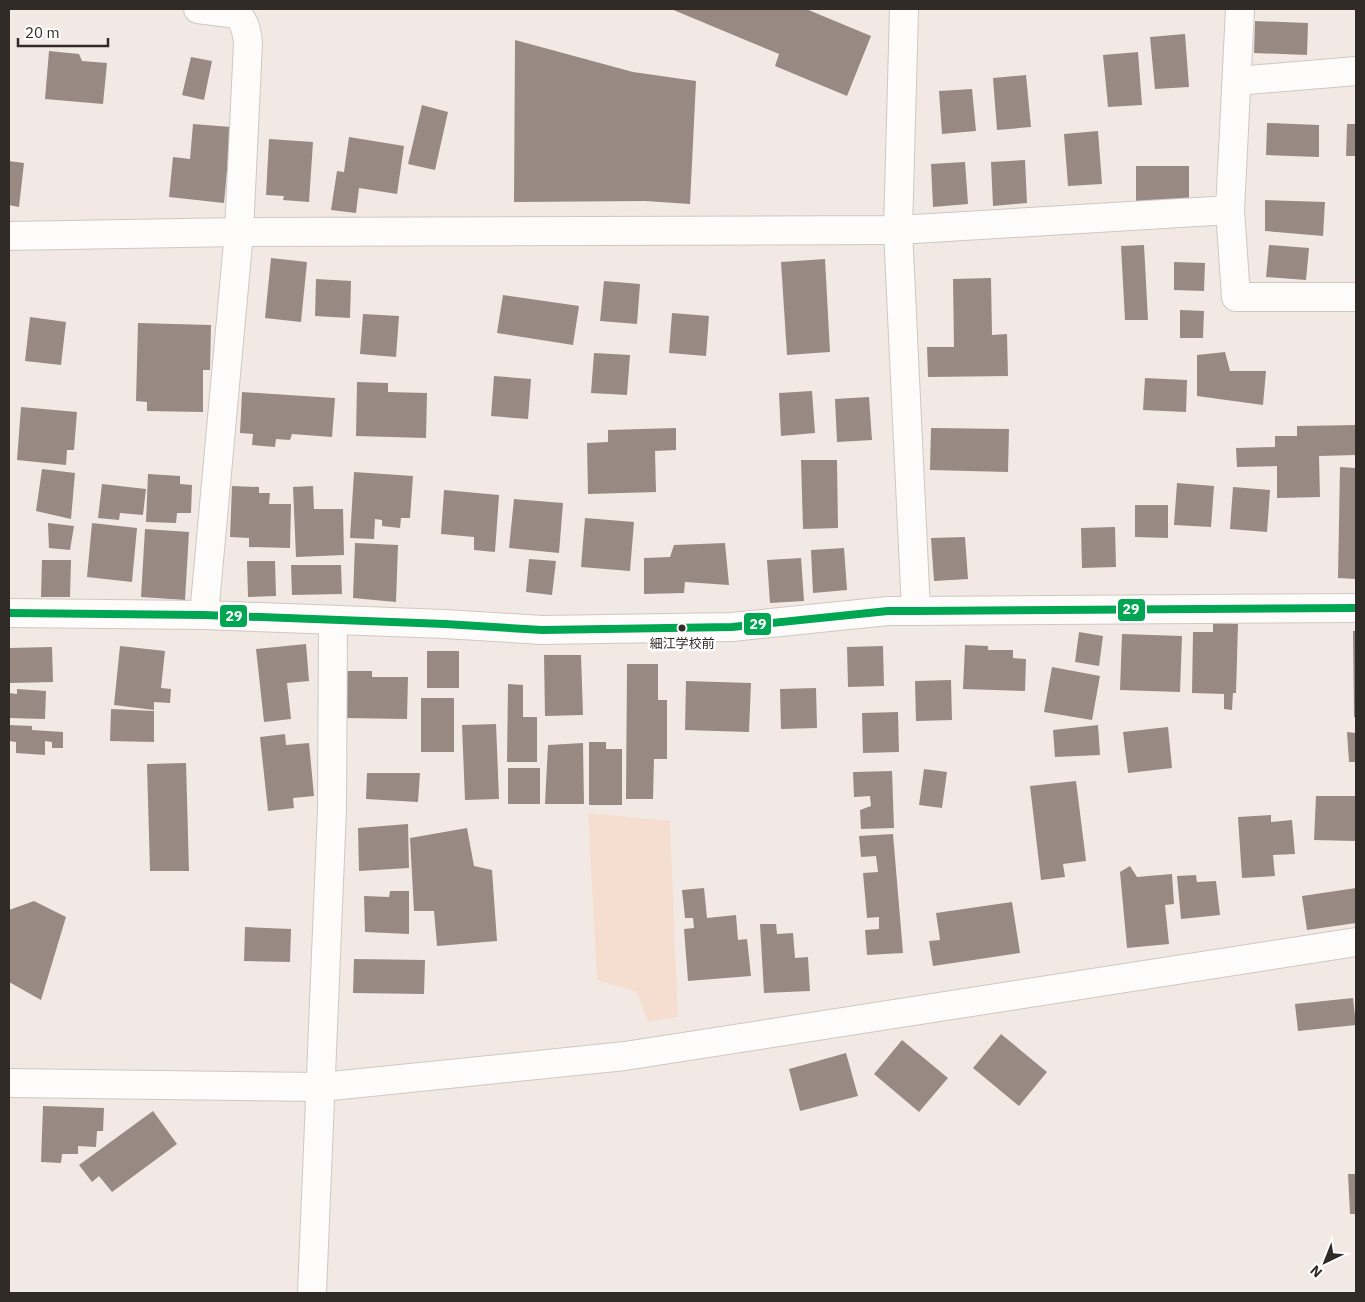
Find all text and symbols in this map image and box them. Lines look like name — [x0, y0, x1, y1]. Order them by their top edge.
scale bar — [18, 15, 108, 47]
text: 20 m — [25, 23, 60, 42]
line badge: 29 — [1117, 598, 1146, 622]
text: 29 — [1123, 600, 1139, 618]
line badge: 29 — [219, 604, 248, 628]
text: 29 — [226, 607, 242, 625]
line badge: 29 — [743, 612, 772, 636]
text: 29 — [750, 615, 766, 633]
marker: 細江学校前 — [677, 623, 687, 633]
place label: 細江学校前 — [649, 635, 715, 652]
north arrow — [1300, 1237, 1350, 1287]
text: N — [1306, 1261, 1326, 1282]

